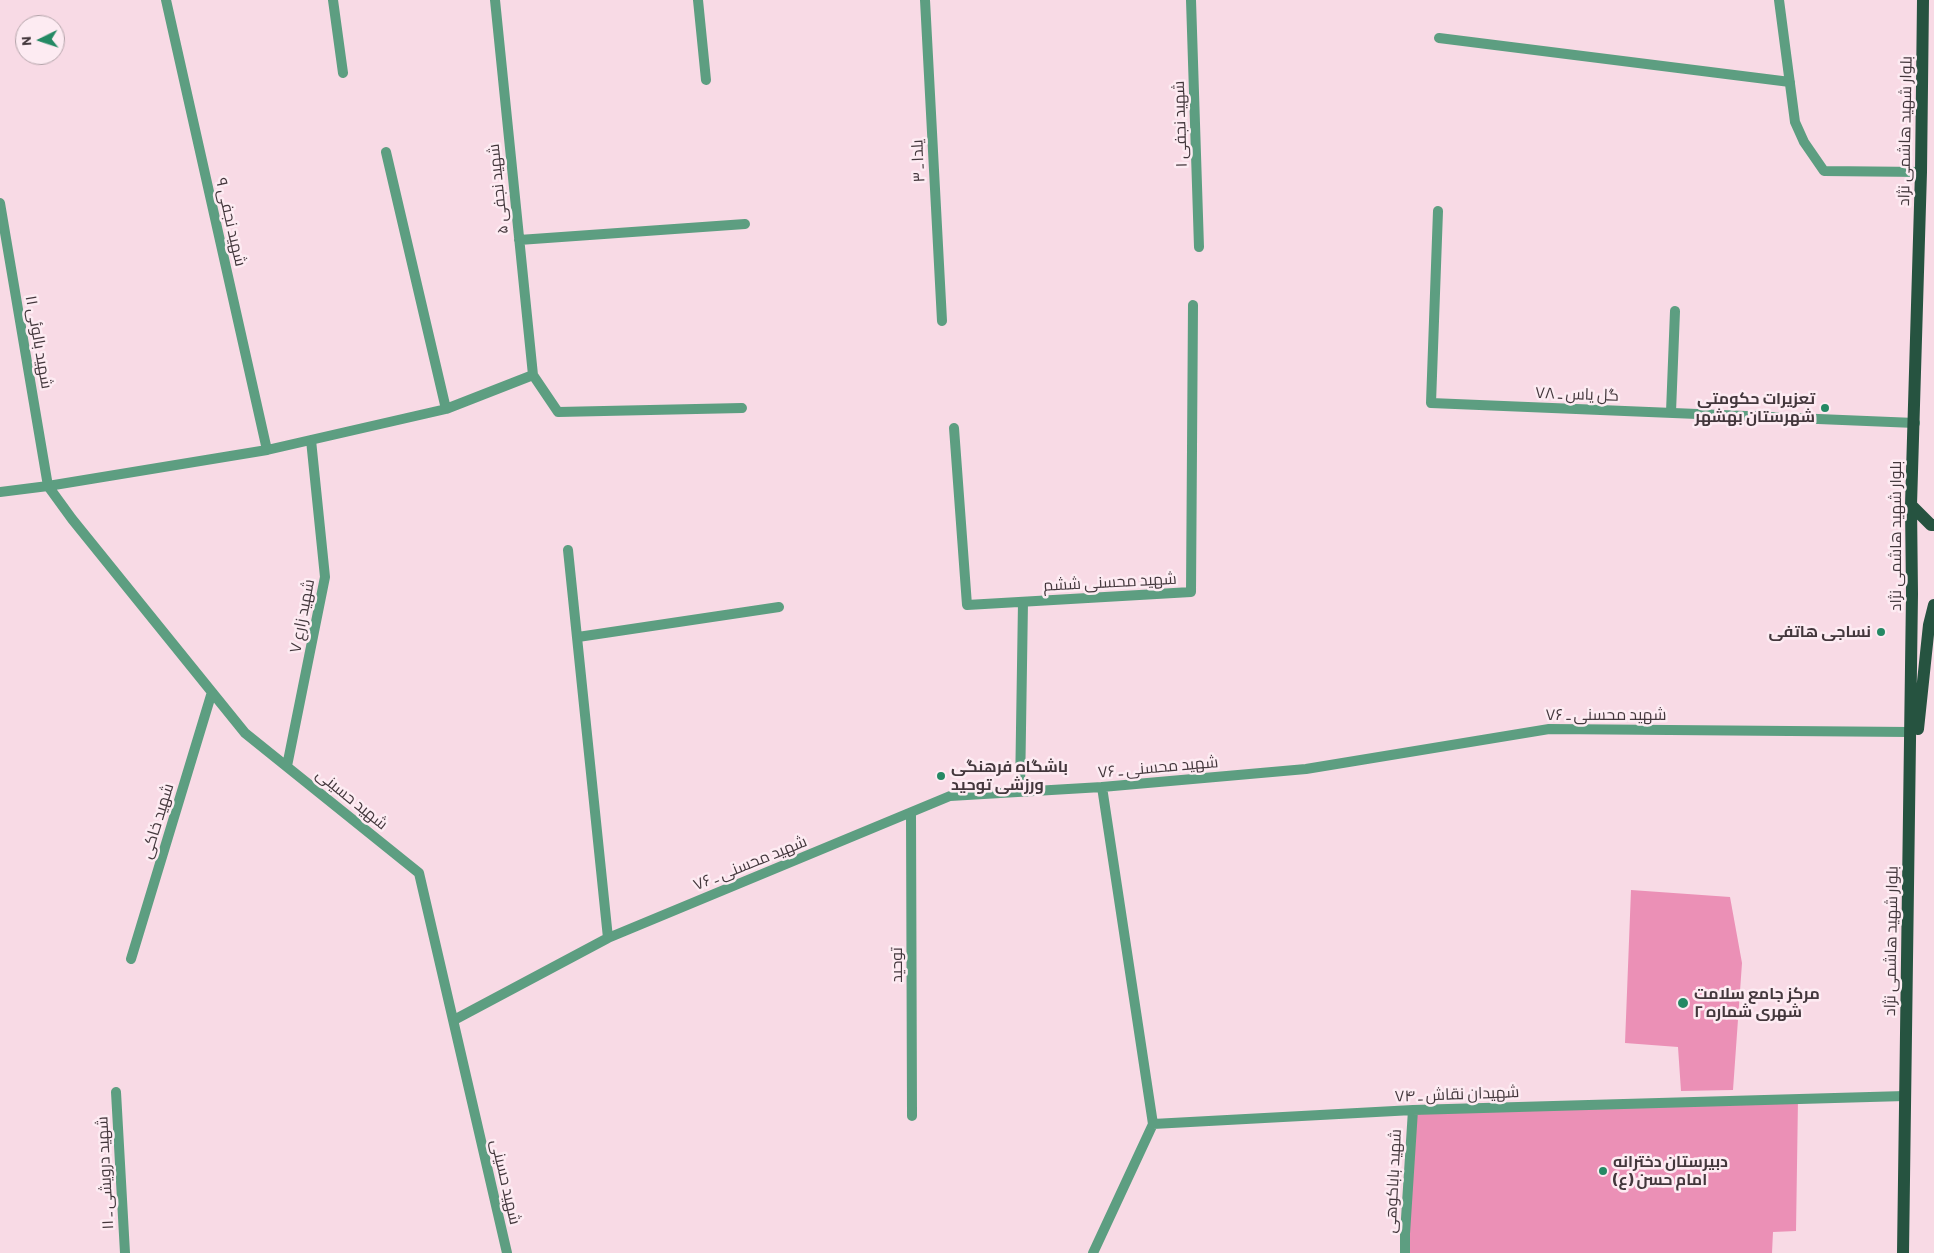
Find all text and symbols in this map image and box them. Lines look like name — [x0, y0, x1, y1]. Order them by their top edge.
north arrow — [15, 15, 65, 65]
text: N — [17, 36, 34, 46]
street label: بلوار شهید هاشمی نژاد — [1894, 56, 1916, 206]
street label: شهید نجفی ۱ — [1169, 80, 1191, 168]
street label: یلدا ـ ۳ — [907, 139, 929, 183]
street label: شهید نجفی ۵ — [484, 143, 512, 235]
street label: شهید نجفی ۹ — [212, 176, 250, 268]
street label: شهید بالوئی ۱۱ — [21, 294, 57, 390]
street label: گل یاس ـ ۷۸ — [1535, 383, 1619, 405]
place label: تعزیرات حکومتی شهرستان بهشهر — [1695, 389, 1815, 427]
marker: تعزیرات حکومتی شهرستان بهشهر — [1819, 402, 1831, 414]
street label: بلوار شهید هاشمی نژاد — [1886, 461, 1906, 611]
street label: شهید محسنی ششم — [1043, 569, 1177, 595]
street label: شهید زارع ۷ — [285, 577, 319, 655]
place label: نساجی هاتفی — [1768, 622, 1871, 642]
marker: نساجی هاتفی — [1875, 626, 1887, 638]
street label: شهید محسنی ـ ۷۶ — [1546, 705, 1666, 725]
street label: شهید محسنی ـ ۷۶ — [1097, 752, 1219, 782]
place label: باشگاه فرهنگی ورزشی توحید — [951, 757, 1068, 795]
street label: شهید حسینی — [312, 764, 392, 834]
marker: باشگاه فرهنگی ورزشی توحید — [935, 770, 947, 782]
street label: شهید خاکی — [136, 781, 178, 861]
street label: شهید محسنی ـ ۷۶ — [690, 831, 810, 895]
street label: بلوار شهید هاشمی نژاد — [1880, 866, 1902, 1016]
street label: توحید — [887, 947, 907, 983]
place label: مرکز جامع سلامت شهری شماره ۲ — [1694, 984, 1820, 1022]
marker: مرکز جامع سلامت شهری شماره ۲ — [1676, 996, 1690, 1010]
street label: شهیدان نقاش ـ ۷۴ — [1394, 1082, 1520, 1106]
street label: شهید درویشی ـ ۱۱ — [92, 1116, 118, 1230]
street label: شهید باباکوهی — [1381, 1128, 1405, 1234]
street label: شهید حسینی — [487, 1138, 525, 1226]
place label: دبیرستان دخترانه امام حسن (ع) — [1613, 1152, 1728, 1190]
marker: دبیرستان دخترانه امام حسن (ع) — [1597, 1165, 1609, 1177]

